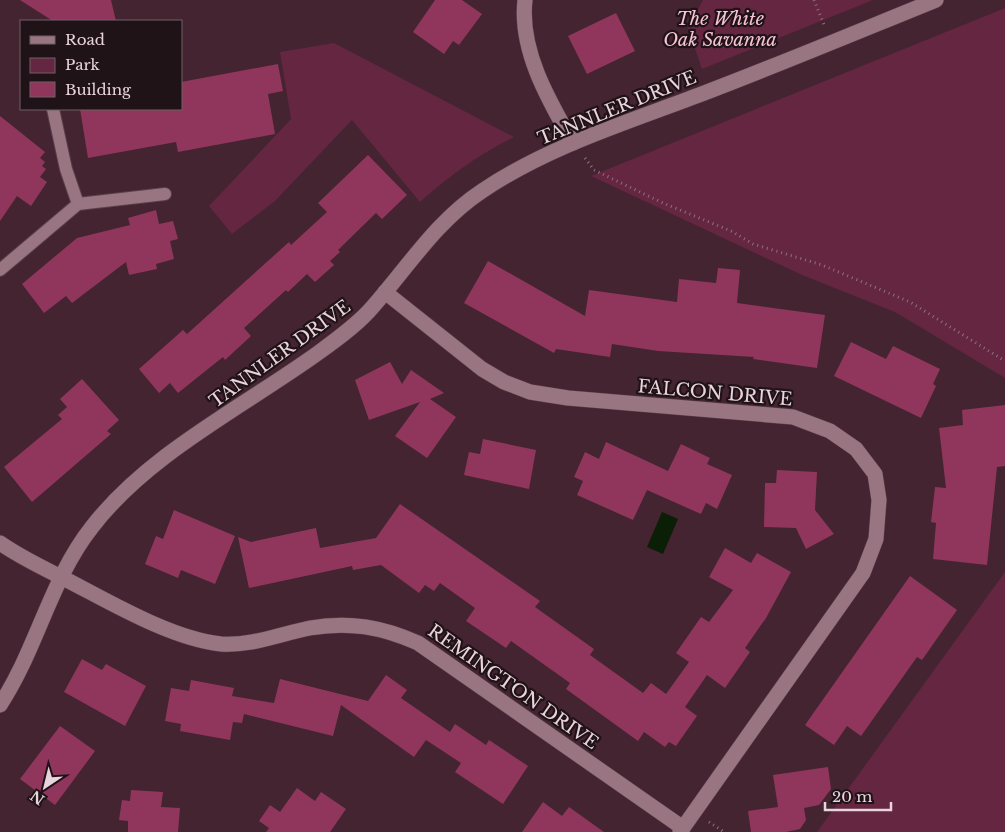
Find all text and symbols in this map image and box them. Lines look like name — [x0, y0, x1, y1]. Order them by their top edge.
park label: The White Oak Savanna — [663, 8, 777, 51]
legend — [20, 20, 182, 110]
text: Road — [65, 30, 105, 49]
text: Park — [65, 55, 101, 74]
street label: TANNLER DRIVE — [535, 66, 699, 150]
text: Building — [65, 80, 132, 99]
street label: TANNLER DRIVE — [205, 295, 355, 413]
street label: FALCON DRIVE — [637, 375, 793, 411]
street label: REMINGTON DRIVE — [424, 620, 602, 754]
north arrow — [20, 762, 70, 812]
scale bar — [825, 780, 891, 812]
text: N — [27, 786, 48, 809]
text: 20 m — [832, 787, 872, 806]

